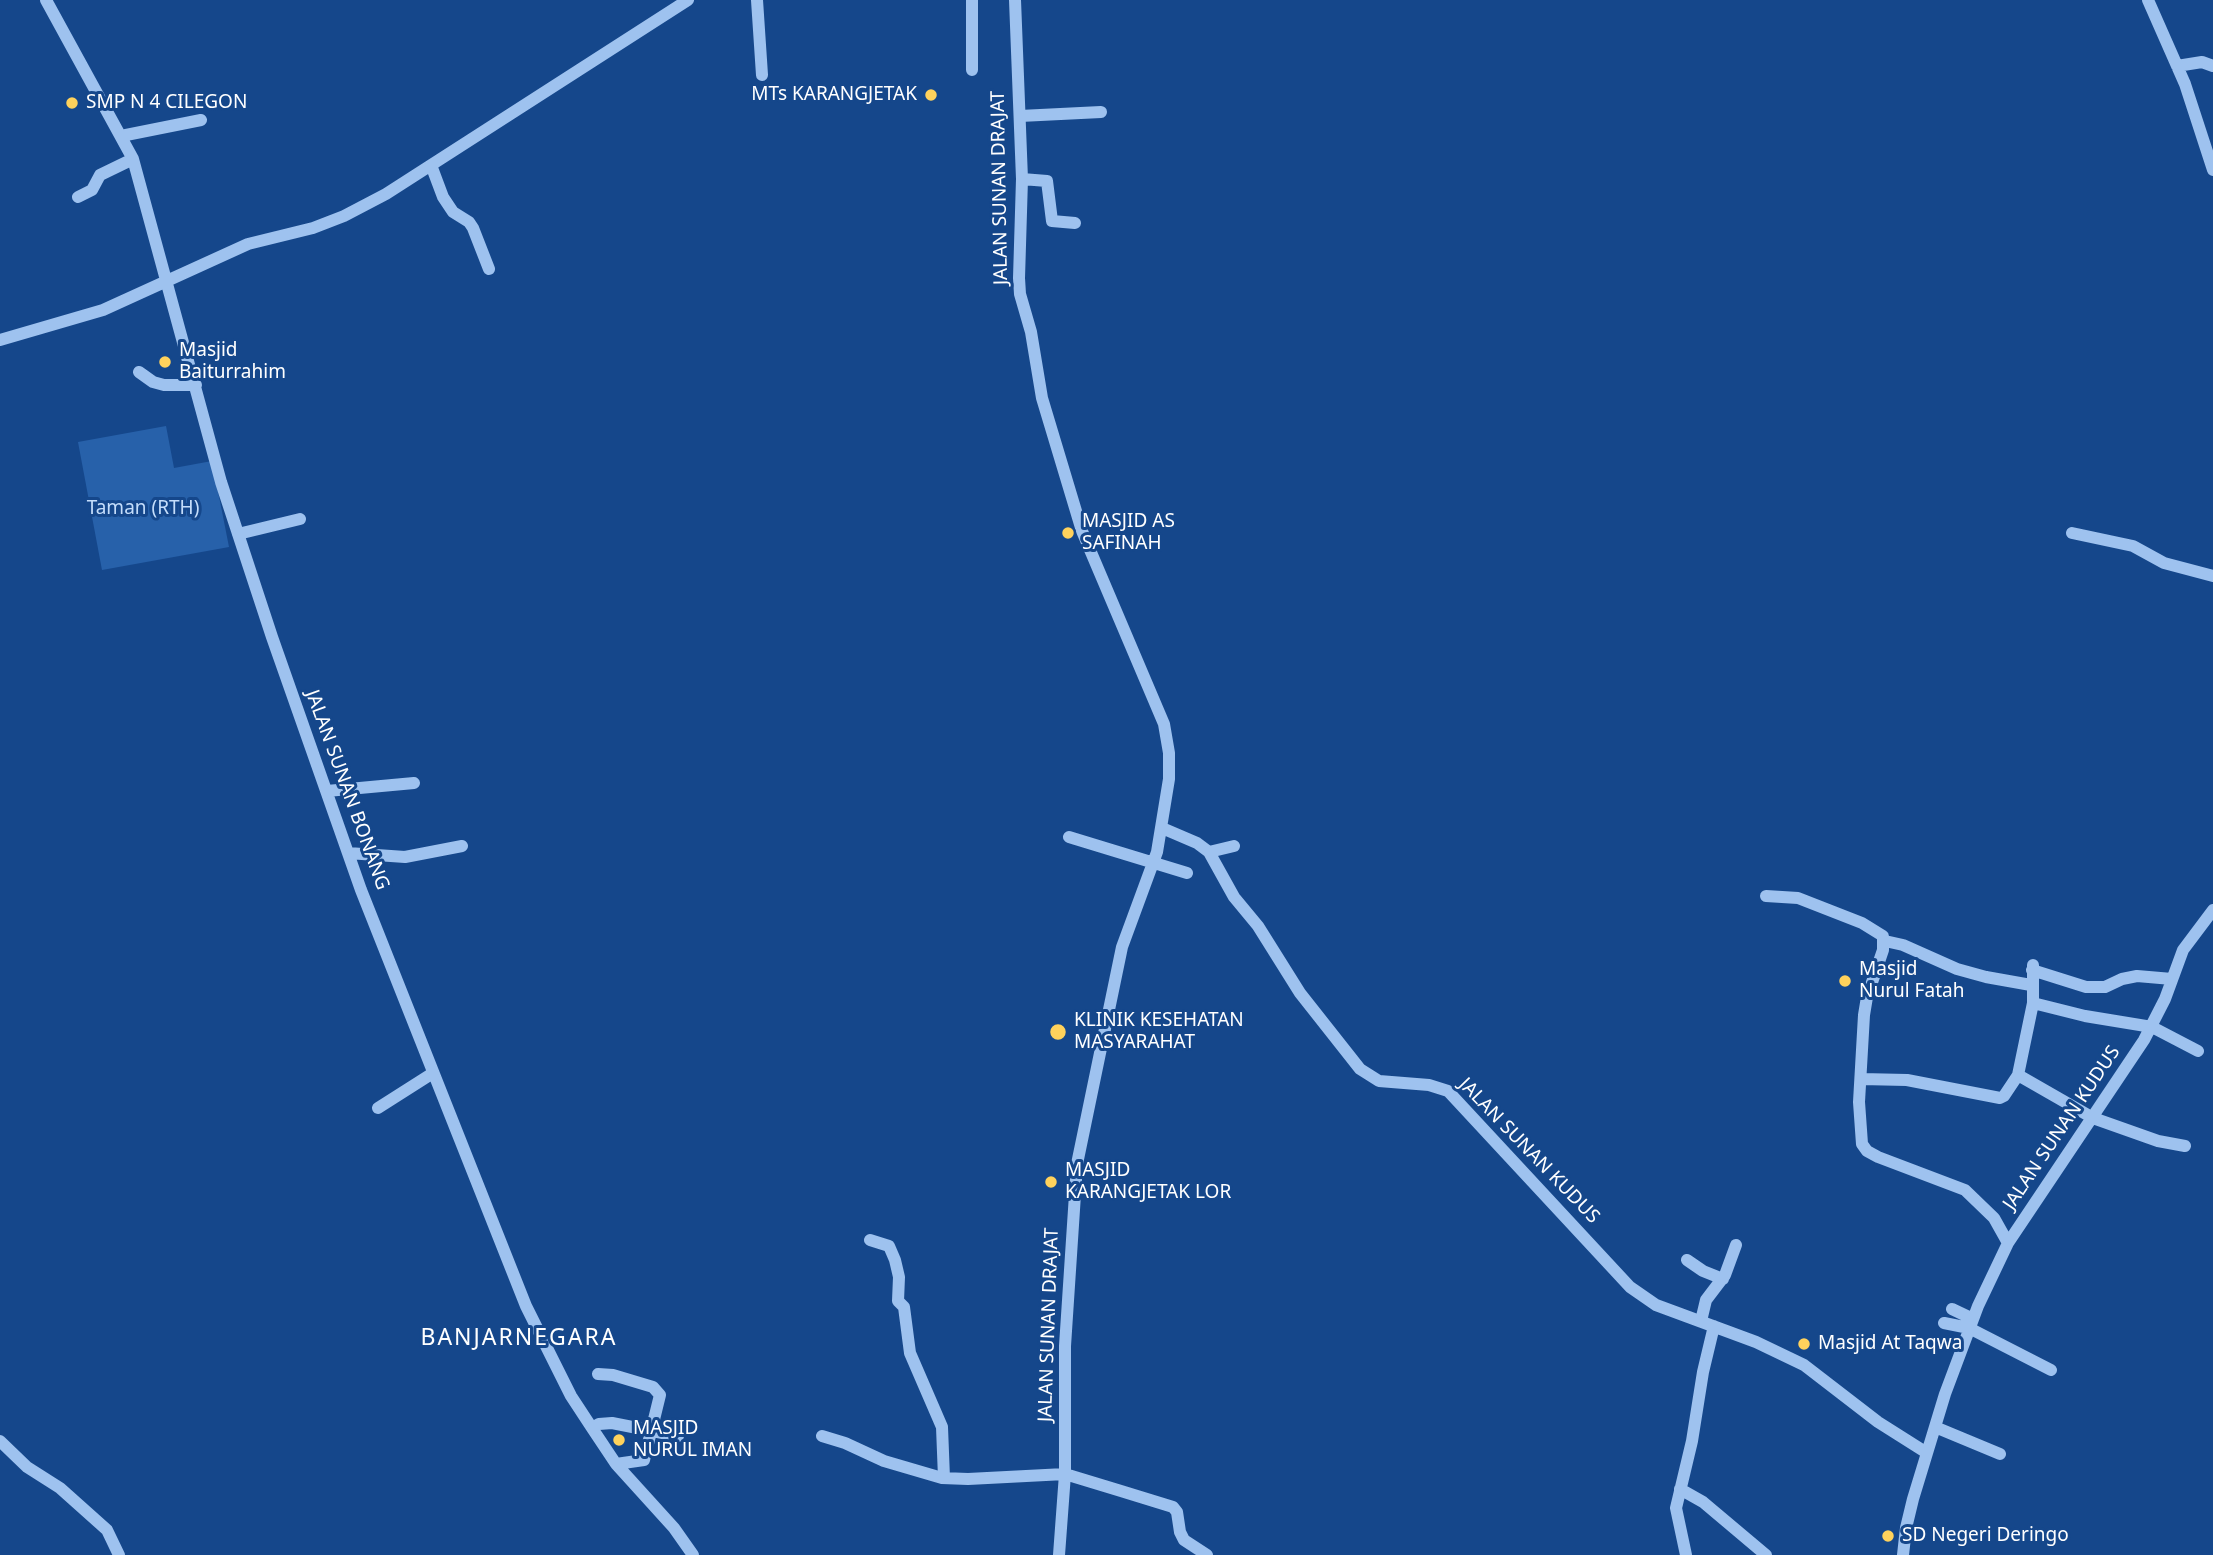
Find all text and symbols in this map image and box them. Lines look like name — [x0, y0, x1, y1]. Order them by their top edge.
place label: MTs KARANGJETAK — [751, 84, 917, 106]
marker: MTs KARANGJETAK — [923, 87, 939, 103]
street label: JALAN SUNAN DRAJAT — [987, 91, 1013, 285]
place label: SMP N 4 CILEGON — [86, 92, 247, 114]
marker: SMP N 4 CILEGON — [64, 95, 80, 111]
place label: Masjid Baiturrahim — [179, 340, 286, 384]
marker: Masjid Baiturrahim — [157, 354, 173, 370]
park label: Taman (RTH) — [87, 498, 199, 520]
place label: MASJID AS SAFINAH — [1082, 511, 1175, 555]
marker: MASJID AS SAFINAH — [1060, 525, 1076, 541]
street label: JALAN SUNAN BONANG — [300, 687, 394, 893]
place label: Masjid Nurul Fatah — [1859, 959, 1964, 1003]
marker: Masjid Nurul Fatah — [1837, 973, 1853, 989]
place label: KLINIK KESEHATAN MASYARAHAT — [1074, 1010, 1244, 1054]
marker: KLINIK KESEHATAN MASYARAHAT — [1048, 1022, 1068, 1042]
street label: JALAN SUNAN KUDUS — [1999, 1042, 2125, 1214]
street label: JALAN SUNAN KUDUS — [1454, 1074, 1604, 1228]
place label: MASJID KARANGJETAK LOR — [1065, 1160, 1231, 1204]
marker: MASJID KARANGJETAK LOR — [1043, 1174, 1059, 1190]
street label: JALAN SUNAN DRAJAT — [1034, 1227, 1064, 1423]
district label: BANJARNEGARA — [422, 1324, 616, 1352]
place label: Masjid At Taqwa — [1818, 1333, 1962, 1355]
marker: Masjid At Taqwa — [1796, 1336, 1812, 1352]
place label: MASJID NURUL IMAN — [633, 1418, 752, 1462]
marker: MASJID NURUL IMAN — [611, 1432, 627, 1448]
place label: SD Negeri Deringo — [1902, 1525, 2069, 1547]
marker: SD Negeri Deringo — [1880, 1528, 1896, 1544]

